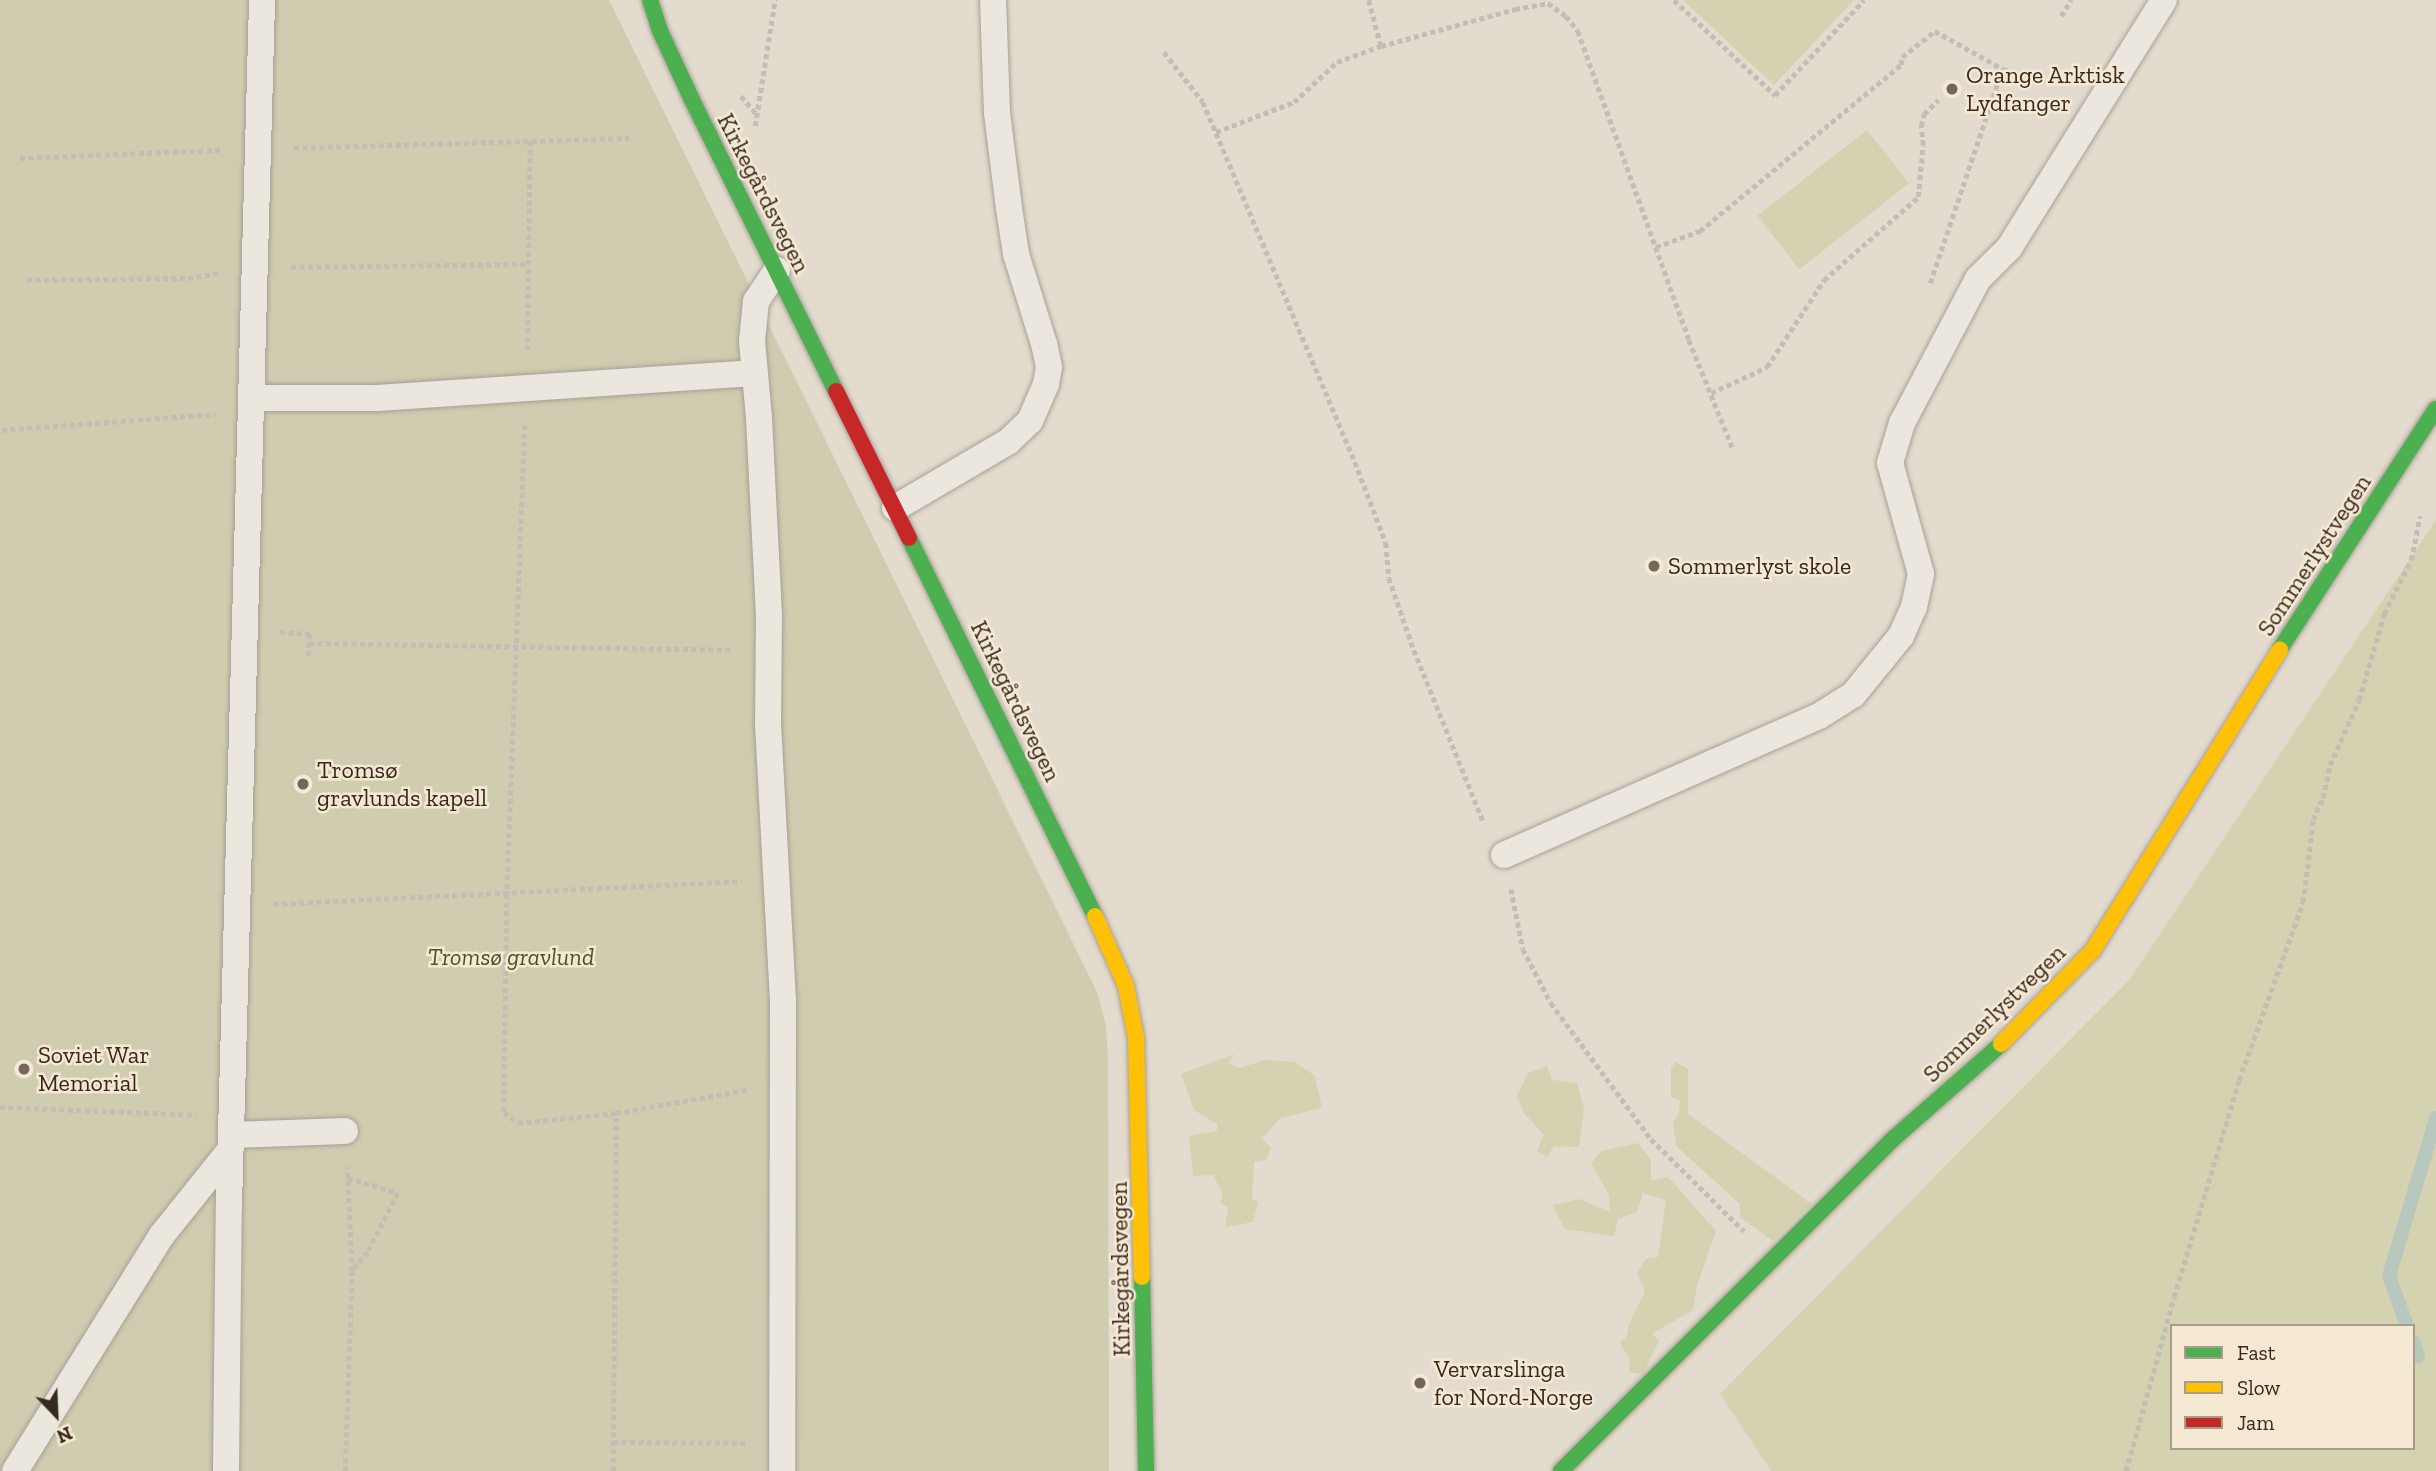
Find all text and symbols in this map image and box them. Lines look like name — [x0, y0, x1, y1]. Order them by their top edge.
place label: Orange Arktisk Lydfanger — [1966, 61, 2125, 117]
marker: Orange Arktisk Lydfanger — [1944, 81, 1960, 97]
street label: Kirkegårdsvegen — [711, 108, 817, 278]
street label: Sommerlystvegen — [2251, 469, 2377, 641]
place label: Sommerlyst skole — [1668, 552, 1851, 580]
marker: Sommerlyst skole — [1646, 558, 1662, 574]
street label: Kirkegårdsvegen — [965, 616, 1067, 786]
place label: Tromsø gravlunds kapell — [317, 756, 487, 812]
marker: Tromsø gravlunds kapell — [295, 776, 311, 792]
street label: Sommerlystvegen — [1917, 938, 2071, 1088]
park label: Tromsø gravlund — [428, 943, 594, 971]
place label: Soviet War Memorial — [38, 1041, 150, 1097]
marker: Soviet War Memorial — [16, 1061, 32, 1077]
street label: Kirkegårdsvegen — [1104, 1181, 1136, 1357]
legend — [2170, 1324, 2415, 1450]
text: Fast — [2237, 1340, 2276, 1365]
place label: Vervarslinga for Nord-Norge — [1434, 1355, 1593, 1411]
marker: Vervarslinga for Nord-Norge — [1412, 1375, 1428, 1391]
text: Slow — [2237, 1375, 2280, 1400]
north arrow — [21, 1380, 91, 1450]
text: Jam — [2237, 1410, 2274, 1435]
text: N — [53, 1421, 76, 1448]

